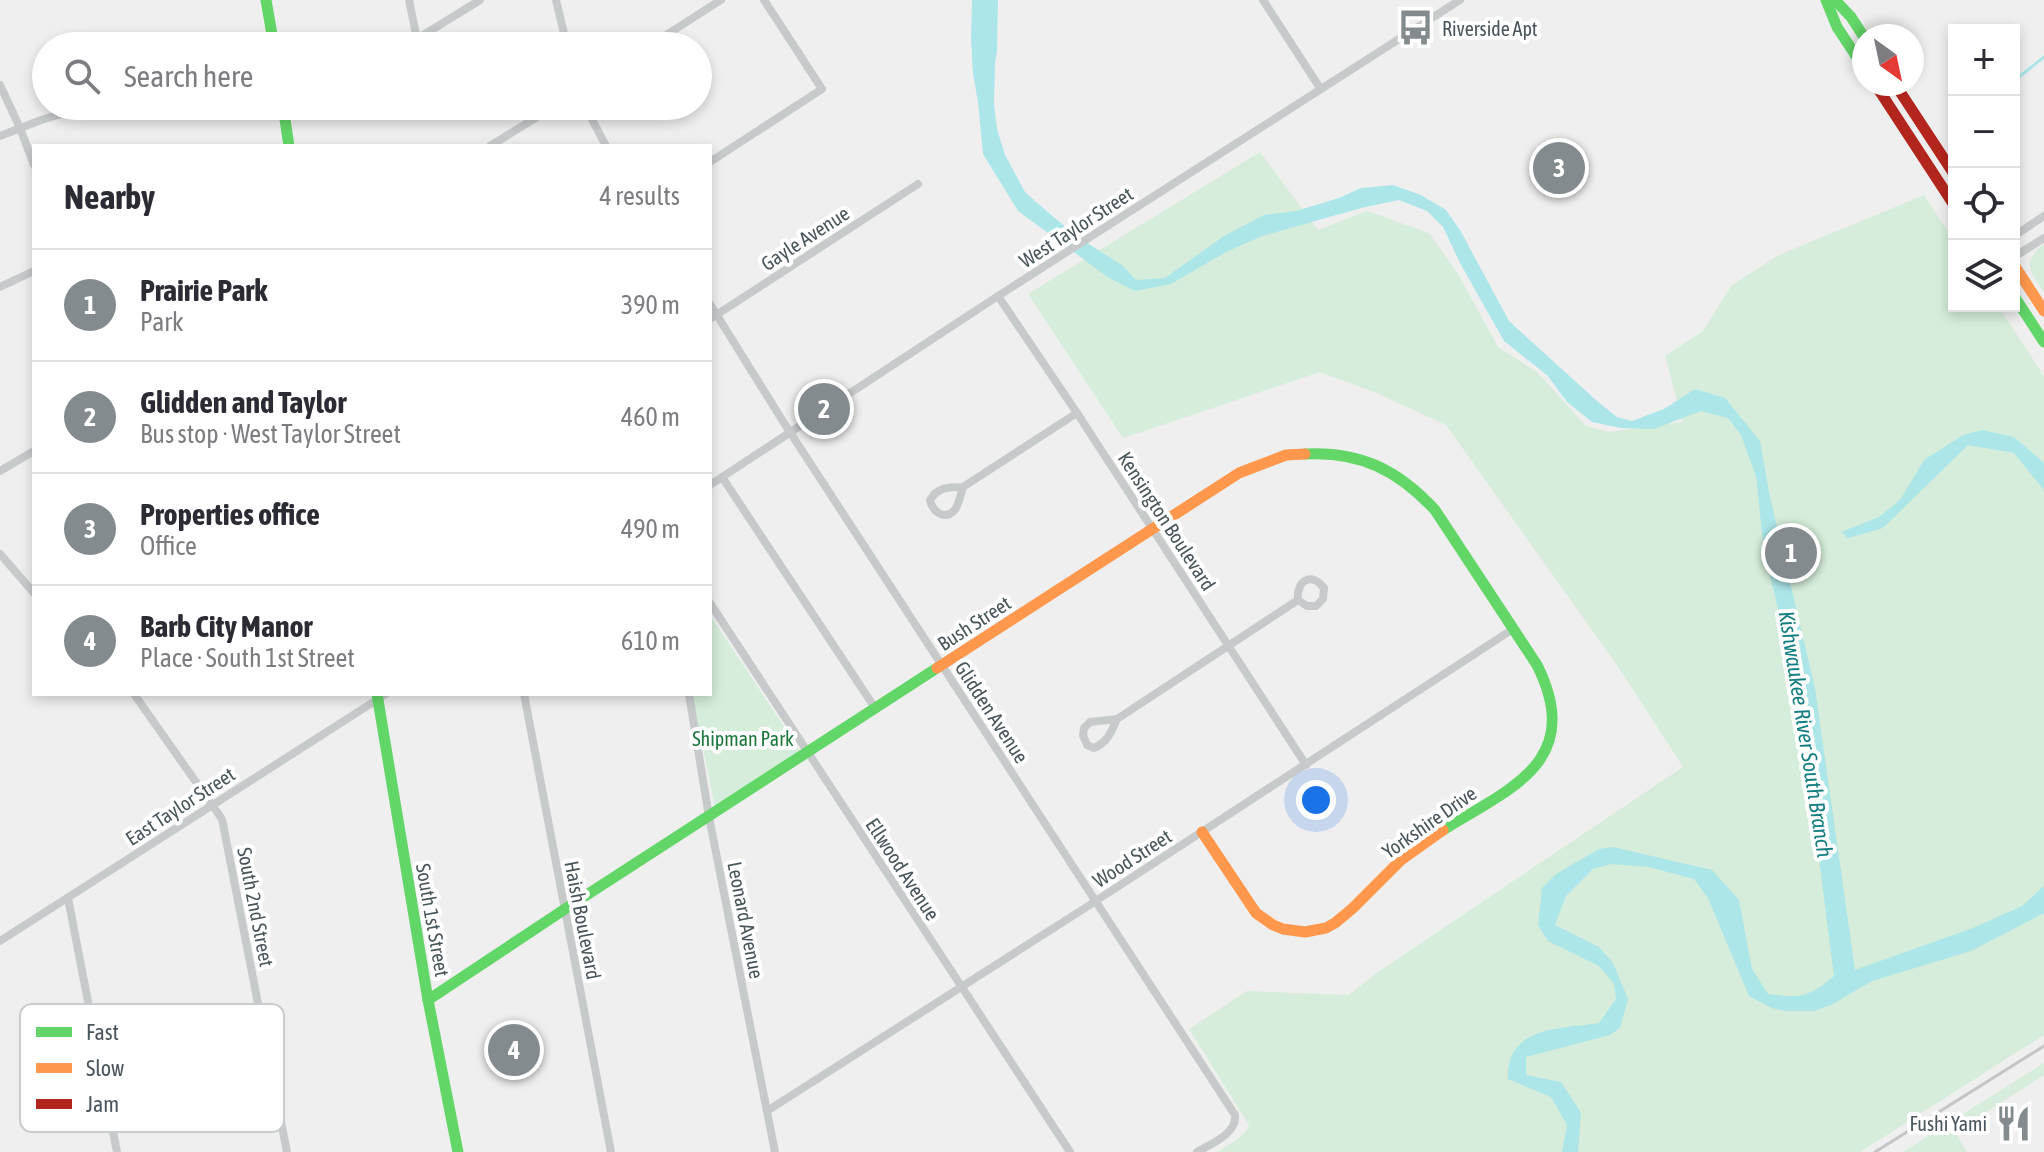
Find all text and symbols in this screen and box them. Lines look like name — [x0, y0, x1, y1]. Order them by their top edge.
bus stop icon: Riverside Apt — [1397, 9, 1435, 47]
place label: Riverside Apt — [1442, 17, 1538, 40]
north arrow — [1852, 24, 1924, 96]
map controls — [1948, 24, 2020, 312]
button: + — [1948, 24, 2020, 96]
search box — [32, 32, 712, 120]
icon: search — [60, 54, 104, 98]
text: Search here — [124, 59, 253, 93]
button: − — [1948, 96, 2020, 168]
pin: 3 — [1533, 138, 1585, 198]
button: locate — [1948, 168, 2020, 240]
text: Nearby — [64, 177, 155, 216]
text: 4 results — [599, 181, 680, 211]
street label: West Taylor Street — [1015, 182, 1137, 272]
street label: Gayle Avenue — [757, 201, 853, 275]
button: layers — [1948, 240, 2020, 312]
text: Prairie Park — [140, 273, 267, 307]
text: 1 — [84, 290, 96, 320]
text: 390 m — [621, 290, 680, 320]
text: Park — [140, 307, 183, 337]
pin: 2 — [798, 379, 850, 439]
text: Glidden and Taylor — [140, 385, 346, 419]
text: 2 — [84, 402, 96, 432]
text: 460 m — [621, 402, 680, 432]
text: Bus stop · West Taylor Street — [140, 419, 401, 449]
street label: Kensington Boulevard — [1114, 447, 1220, 595]
text: Properties office — [140, 497, 320, 531]
text: 3 — [84, 514, 96, 544]
text: 490 m — [621, 514, 680, 544]
pin: 1 — [1765, 523, 1817, 583]
text: Office — [140, 531, 197, 561]
street label: Bush Street — [933, 591, 1015, 655]
text: Barb City Manor — [140, 609, 312, 643]
water label: Kishwaukee River South Branch — [1774, 609, 1838, 859]
text: 4 — [84, 626, 96, 656]
text: 610 m — [621, 626, 680, 656]
text: Place · South 1st Street — [140, 643, 355, 673]
street label: Glidden Avenue — [951, 657, 1033, 767]
park label: Shipman Park — [692, 727, 794, 750]
street label: East Taylor Street — [121, 762, 239, 850]
your location — [1296, 780, 1336, 820]
street label: Yorkshire Drive — [1377, 781, 1481, 863]
street label: Ellwood Avenue — [861, 814, 945, 924]
street label: Wood Street — [1088, 824, 1176, 892]
street label: South 2nd Street — [233, 845, 279, 969]
street label: Haish Boulevard — [560, 859, 606, 981]
street label: Leonard Avenue — [723, 860, 769, 980]
street label: South 1st Street — [412, 862, 454, 979]
legend — [20, 1004, 284, 1132]
text: Fast — [86, 1019, 119, 1045]
pin: 4 — [488, 1020, 540, 1080]
text: Slow — [86, 1055, 124, 1081]
text: Jam — [86, 1091, 119, 1117]
restaurant icon: Fushi Yami — [1994, 1104, 2032, 1142]
place label: Fushi Yami — [1909, 1112, 1987, 1135]

